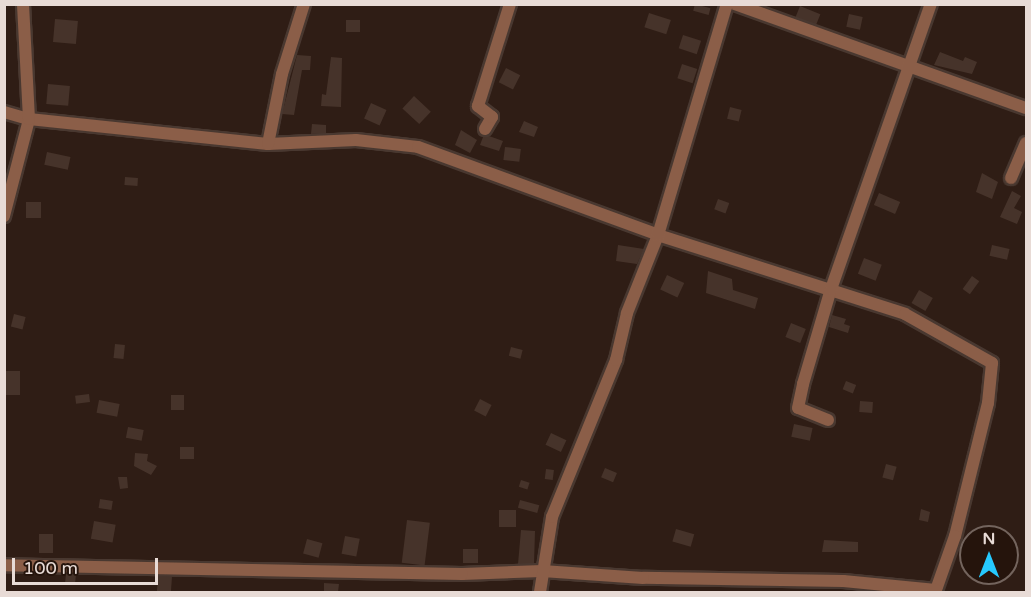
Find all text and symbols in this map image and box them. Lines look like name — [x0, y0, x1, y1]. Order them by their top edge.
north arrow — [959, 525, 1019, 585]
text: N — [983, 529, 995, 549]
scale bar — [15, 546, 160, 584]
text: 100 m — [23, 557, 78, 579]

